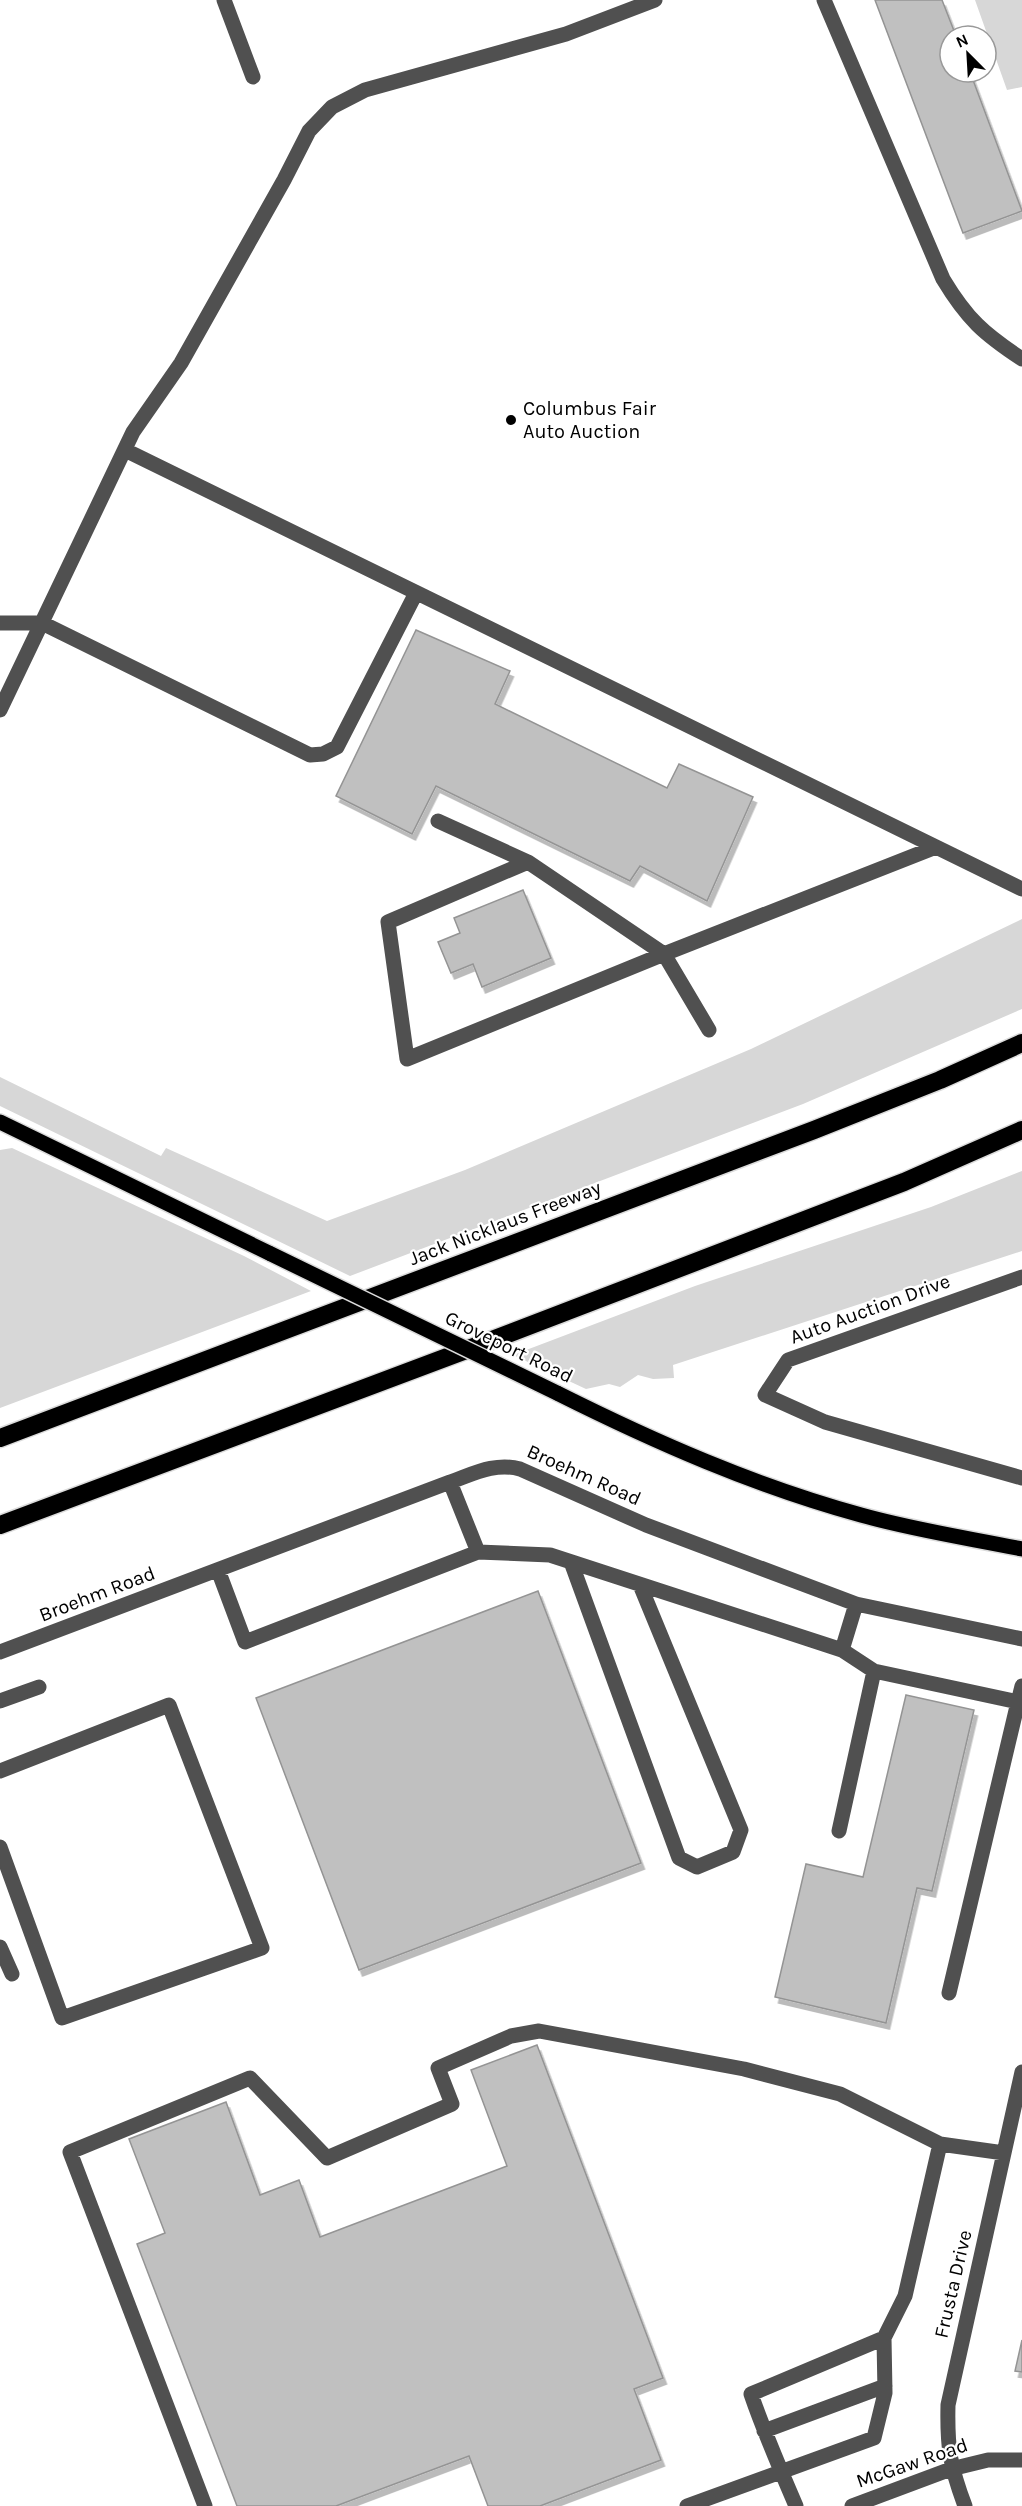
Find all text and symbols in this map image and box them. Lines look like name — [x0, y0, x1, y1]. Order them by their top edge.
north arrow — [938, 24, 998, 84]
text: N — [953, 30, 971, 52]
place label: Columbus Fair Auto Auction — [523, 397, 657, 443]
marker: Columbus Fair Auto Auction — [504, 413, 518, 427]
street label: Jack Nicklaus Freeway — [406, 1176, 604, 1270]
street label: Auto Auction Drive — [787, 1269, 953, 1349]
street label: Groveport Road — [441, 1306, 577, 1388]
street label: Broehm Road — [523, 1440, 645, 1510]
street label: Broehm Road — [36, 1561, 158, 1627]
street label: Frusta Drive — [929, 2228, 977, 2340]
street label: McGaw Road — [853, 2433, 971, 2493]

